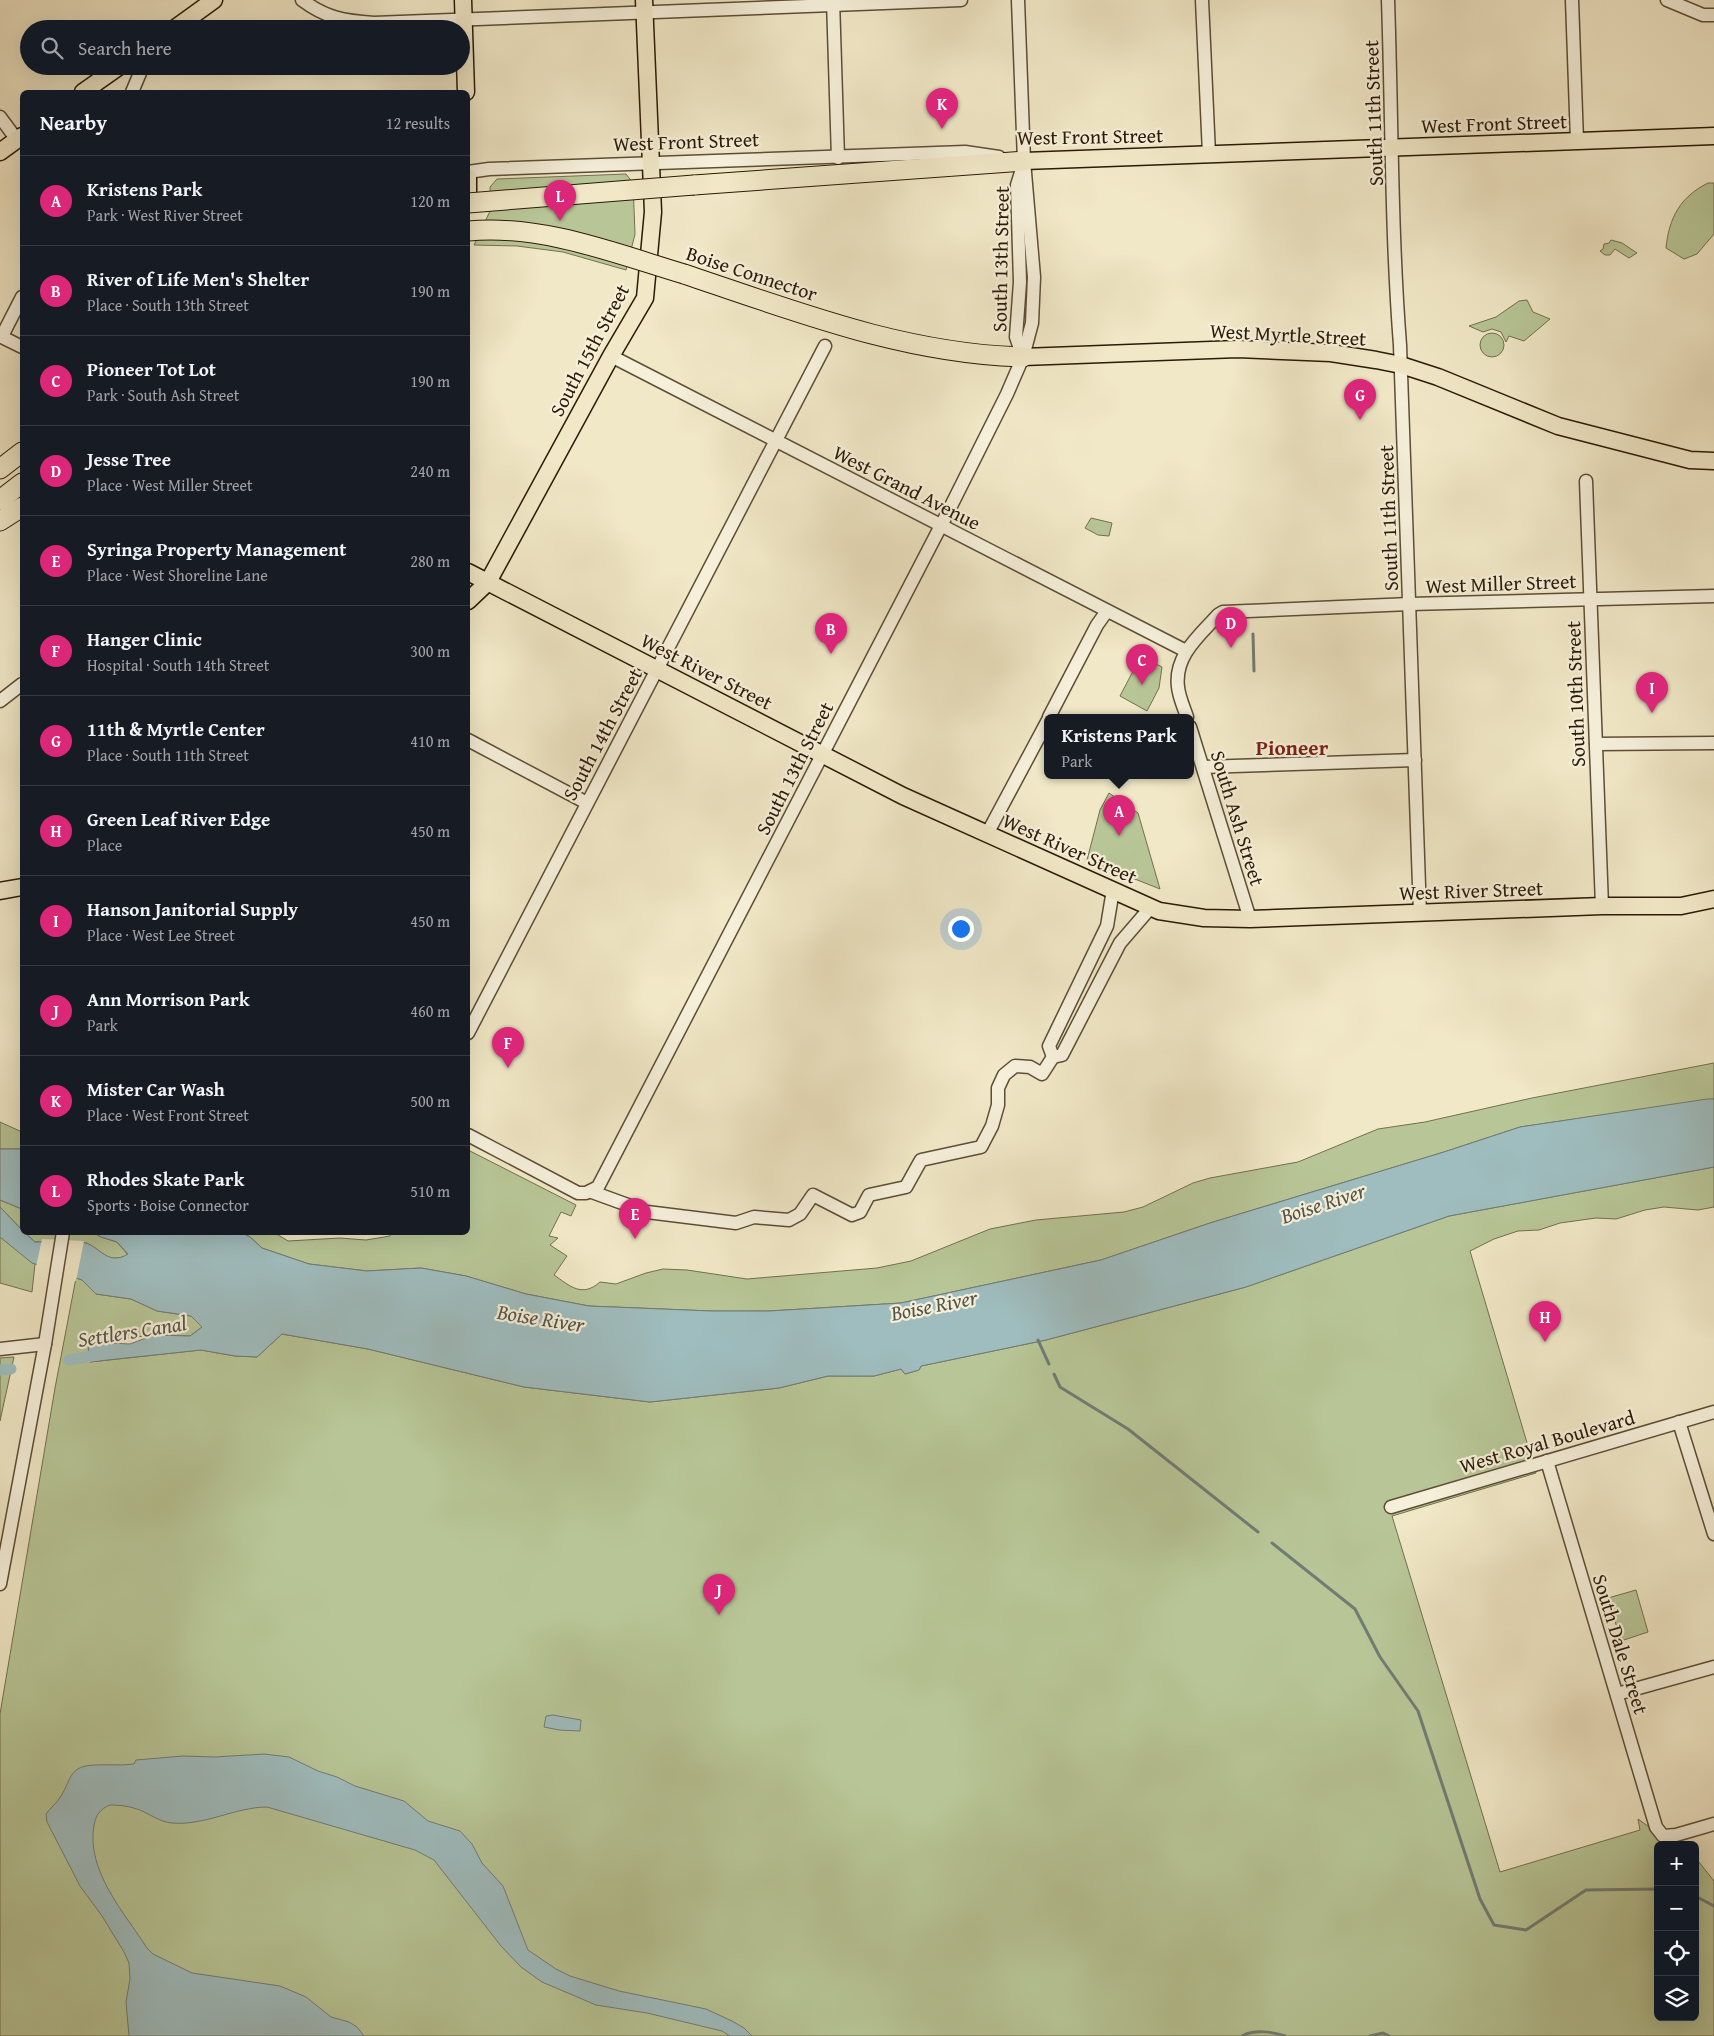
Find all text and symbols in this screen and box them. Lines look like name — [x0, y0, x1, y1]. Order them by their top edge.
search box — [20, 20, 470, 75]
icon: search — [38, 34, 66, 62]
text: Search here — [78, 34, 172, 62]
street label: South 11th Street — [1356, 40, 1390, 186]
pin: K — [926, 88, 958, 129]
street label: West Front Street — [1420, 106, 1568, 140]
text: Nearby — [40, 107, 107, 138]
text: 12 results — [386, 111, 450, 135]
street label: West Front Street — [1017, 120, 1163, 152]
street label: West Front Street — [612, 124, 760, 158]
text: Kristens Park — [87, 175, 202, 203]
pin: L — [544, 180, 576, 221]
street label: South 13th Street — [984, 186, 1016, 332]
text: A — [51, 189, 61, 213]
text: 120 m — [410, 189, 450, 213]
text: Park · West River Street — [87, 203, 243, 227]
street label: Boise Connector — [683, 238, 821, 308]
text: River of Life Men's Shelter — [87, 265, 309, 293]
text: B — [51, 279, 61, 303]
text: 190 m — [410, 279, 450, 303]
street label: South 15th Street — [542, 279, 636, 421]
text: Place · South 13th Street — [87, 293, 249, 317]
street label: West Myrtle Street — [1209, 315, 1367, 353]
text: Pioneer Tot Lot — [87, 355, 216, 383]
text: C — [51, 369, 61, 393]
text: 190 m — [410, 369, 450, 393]
pin: G — [1344, 379, 1376, 420]
text: Park · South Ash Street — [87, 383, 239, 407]
street label: West Grand Avenue — [828, 437, 986, 537]
text: Jesse Tree — [87, 445, 171, 473]
street label: South 11th Street — [1371, 445, 1405, 591]
text: D — [51, 459, 61, 483]
text: 240 m — [410, 459, 450, 483]
text: Place · West Miller Street — [87, 473, 253, 497]
text: Syringa Property Management — [87, 535, 347, 563]
text: E — [52, 549, 60, 573]
text: 280 m — [410, 549, 450, 573]
text: Place · West Shoreline Lane — [87, 563, 268, 587]
street label: West Miller Street — [1425, 566, 1577, 600]
pin: D — [1215, 607, 1247, 648]
pin: B — [815, 613, 847, 654]
street label: South 10th Street — [1558, 621, 1592, 767]
text: Hanger Clinic — [87, 625, 202, 653]
street label: West River Street — [636, 625, 778, 717]
text: F — [52, 639, 60, 663]
text: 300 m — [410, 639, 450, 663]
pin: C — [1126, 644, 1158, 685]
text: Hospital · South 14th Street — [87, 653, 270, 677]
street label: South 14th Street — [555, 663, 649, 805]
pin: I — [1636, 672, 1668, 713]
street label: South 13th Street — [748, 696, 840, 840]
popup — [1044, 714, 1194, 779]
text: 11th & Myrtle Center — [87, 715, 265, 743]
text: Kristens Park — [1061, 721, 1177, 749]
text: G — [51, 729, 61, 753]
text: 410 m — [410, 729, 450, 753]
district label: Pioneer — [1256, 732, 1329, 763]
text: Place · South 11th Street — [87, 743, 249, 767]
street label: South Ash Street — [1204, 747, 1272, 889]
text: Park — [1061, 749, 1092, 773]
pin: A — [1103, 795, 1135, 836]
text: Green Leaf River Edge — [87, 805, 270, 833]
street label: West River Street — [998, 805, 1142, 891]
text: H — [50, 819, 62, 843]
text: 450 m — [410, 819, 450, 843]
text: Place — [87, 833, 122, 857]
street label: West River Street — [1398, 873, 1544, 907]
text: Hanson Janitorial Supply — [87, 895, 298, 923]
text: I — [53, 909, 59, 933]
text: 450 m — [410, 909, 450, 933]
your location — [948, 916, 974, 942]
text: Place · West Lee Street — [87, 923, 235, 947]
text: Ann Morrison Park — [87, 985, 250, 1013]
text: J — [53, 999, 59, 1023]
text: 460 m — [410, 999, 450, 1023]
text: Park — [87, 1013, 118, 1037]
pin: F — [492, 1027, 524, 1068]
text: Mister Car Wash — [87, 1075, 225, 1103]
text: K — [51, 1089, 61, 1113]
text: 500 m — [410, 1089, 450, 1113]
text: Place · West Front Street — [87, 1103, 249, 1127]
text: Rhodes Skate Park — [87, 1165, 244, 1193]
water label: Boise River — [1276, 1174, 1371, 1232]
text: L — [52, 1179, 60, 1203]
text: 510 m — [410, 1179, 450, 1203]
text: Sports · Boise Connector — [87, 1193, 249, 1217]
pin: E — [619, 1198, 651, 1239]
water label: Boise River — [887, 1281, 981, 1329]
water label: Boise River — [494, 1296, 588, 1340]
pin: H — [1529, 1301, 1561, 1342]
water label: Settlers Canal — [75, 1307, 189, 1355]
street label: West Royal Boulevard — [1456, 1402, 1638, 1480]
street label: South Dale Street — [1586, 1570, 1656, 1718]
pin: J — [703, 1574, 735, 1615]
map controls — [1654, 1841, 1699, 2021]
button: + — [1654, 1841, 1699, 1886]
button: − — [1654, 1886, 1699, 1931]
button: locate — [1654, 1931, 1699, 1976]
button: layers — [1654, 1976, 1699, 2021]

